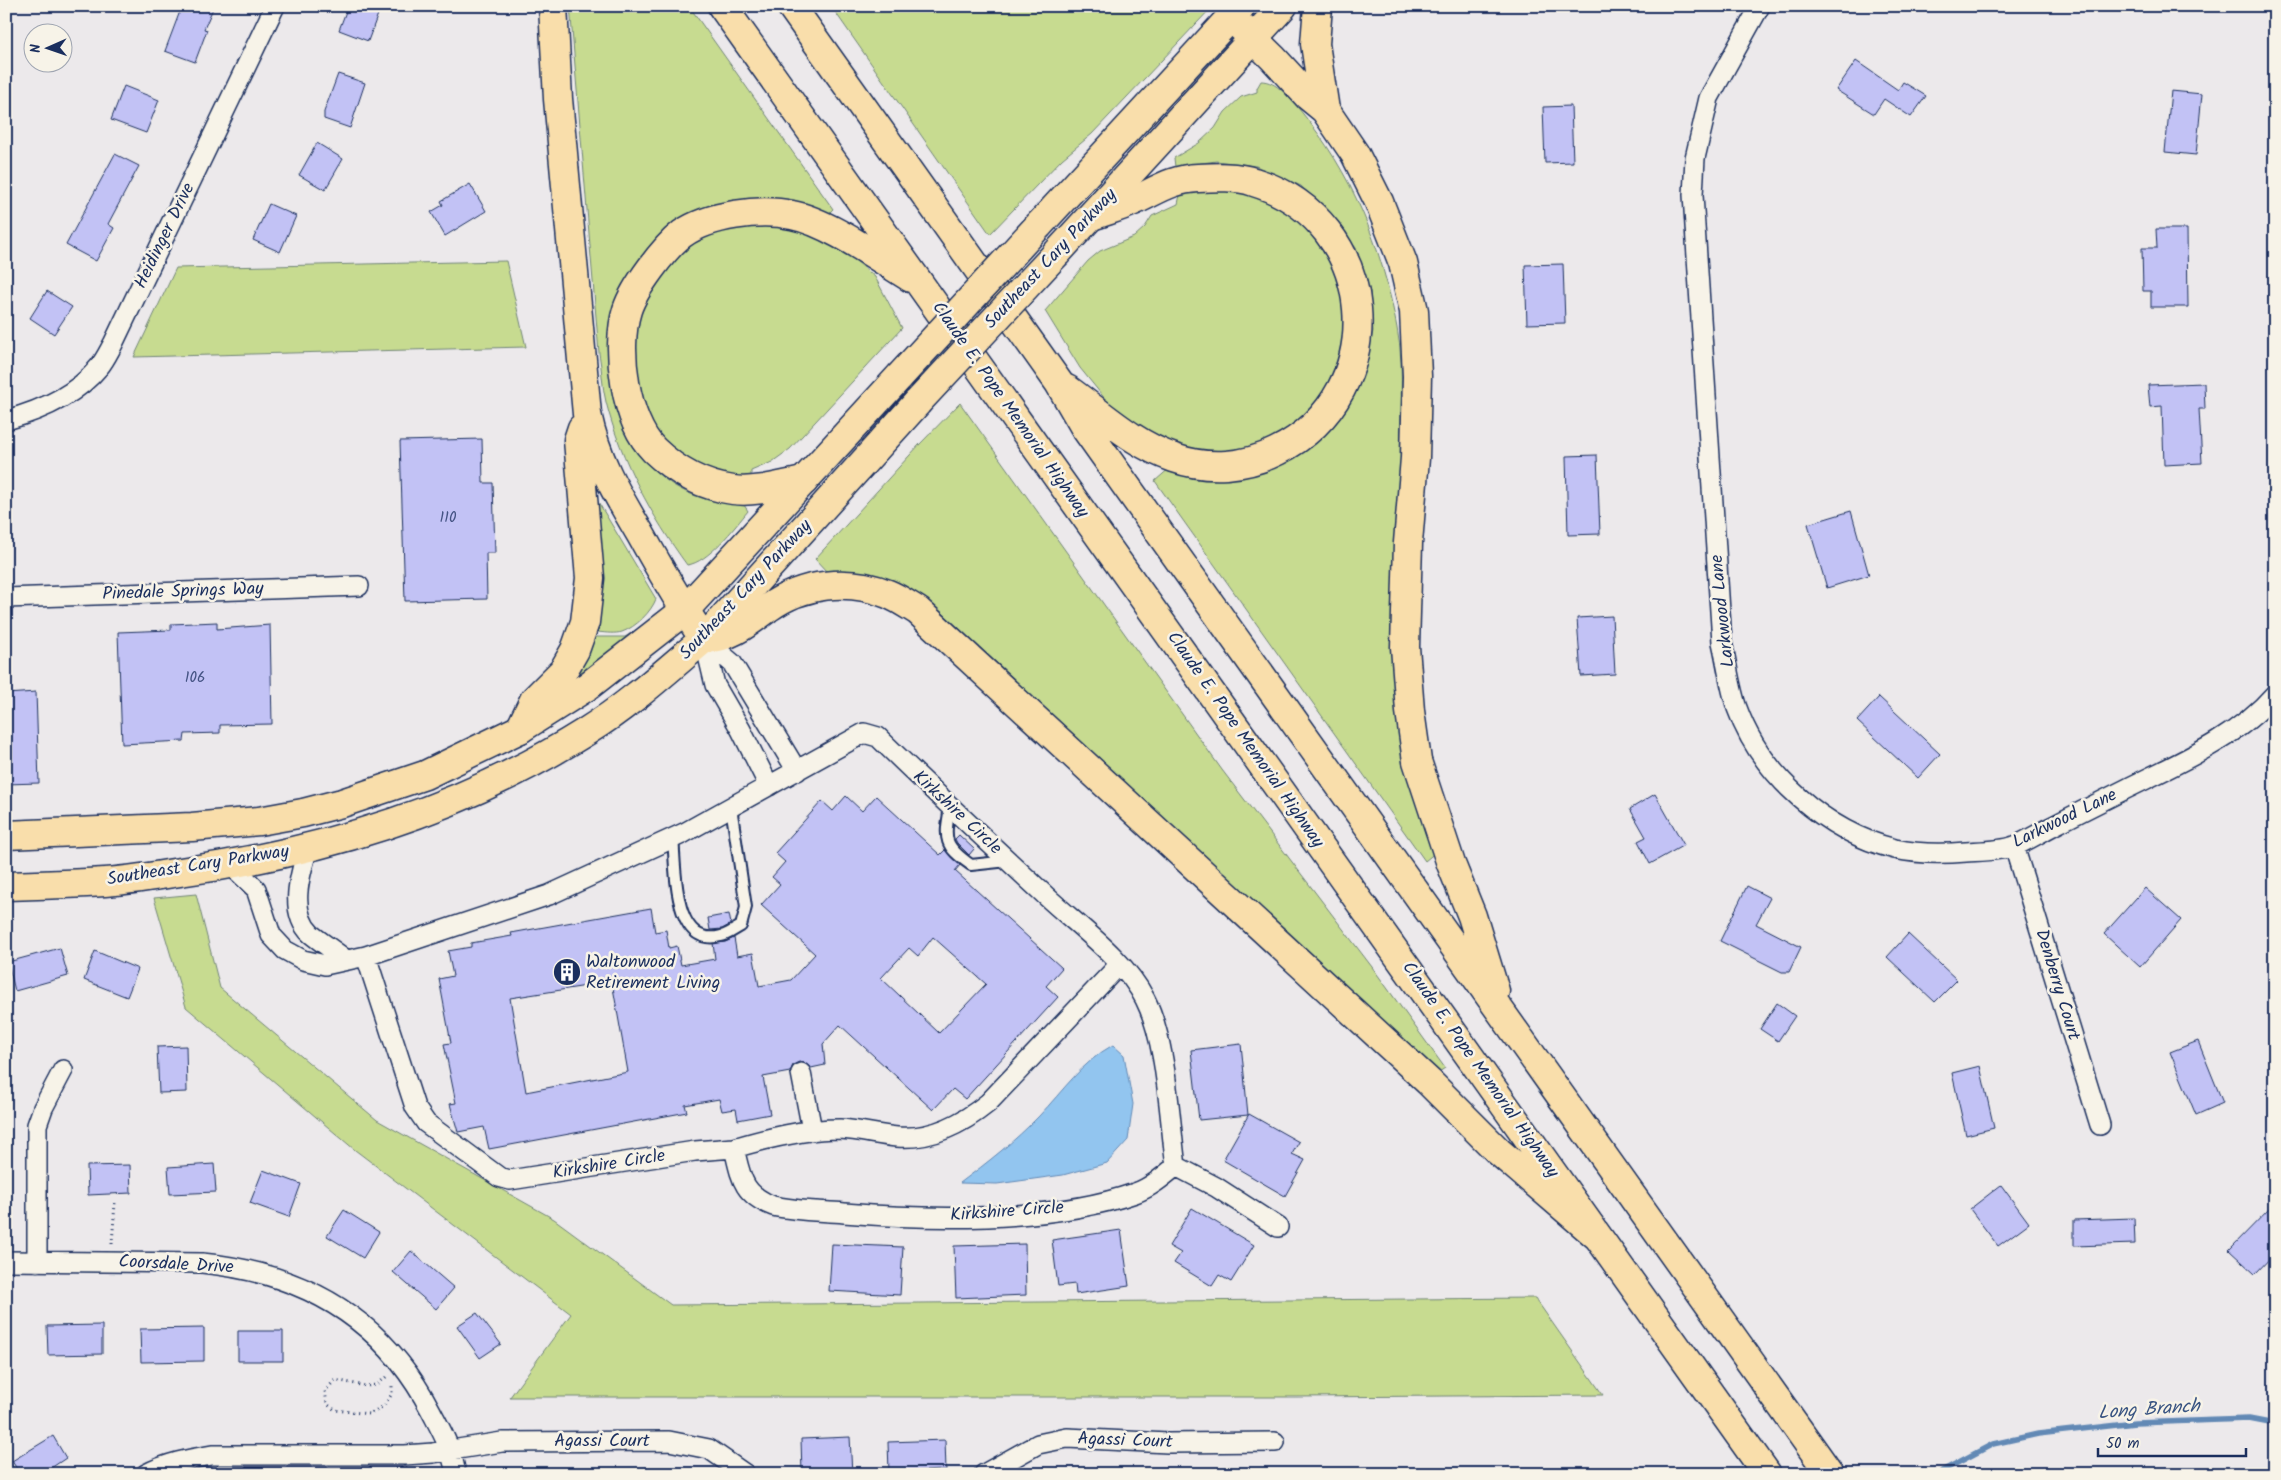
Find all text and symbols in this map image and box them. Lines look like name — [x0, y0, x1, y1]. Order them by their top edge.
north arrow — [22, 22, 72, 72]
text: N — [25, 43, 47, 53]
street label: Heidinger Drive — [127, 178, 203, 294]
street label: Southeast Cary Parkway — [978, 181, 1125, 336]
street label: Claude E. Pope Memorial Highway — [924, 296, 1097, 525]
house number: 110 — [440, 506, 457, 530]
street label: Southeast Cary Parkway — [673, 512, 820, 667]
street label: Larkwood Lane — [1703, 553, 1743, 669]
street label: Pinedale Springs Way — [102, 575, 265, 609]
street label: Claude E. Pope Memorial Highway — [1159, 626, 1332, 855]
house number: 106 — [185, 666, 205, 690]
street label: Kirkshire Circle — [906, 764, 1008, 862]
street label: Larkwood Lane — [2008, 781, 2122, 857]
street label: Southeast Cary Parkway — [105, 837, 292, 895]
street label: Denberry Court — [2026, 926, 2088, 1045]
place label: Waltonwood Retirement Living — [586, 948, 720, 998]
street label: Claude E. Pope Memorial Highway — [1394, 956, 1567, 1185]
building icon: Waltonwood Retirement Living — [552, 957, 582, 987]
street label: Kirkshire Circle — [551, 1142, 667, 1188]
street label: Kirkshire Circle — [949, 1194, 1065, 1230]
street label: Coorsdale Drive — [118, 1247, 234, 1283]
water label: Long Branch — [2097, 1391, 2203, 1429]
street label: Agassi Court — [1077, 1425, 1174, 1457]
scale bar — [2098, 1425, 2246, 1457]
street label: Agassi Court — [554, 1427, 651, 1456]
text: 50 m — [2106, 1432, 2140, 1456]

